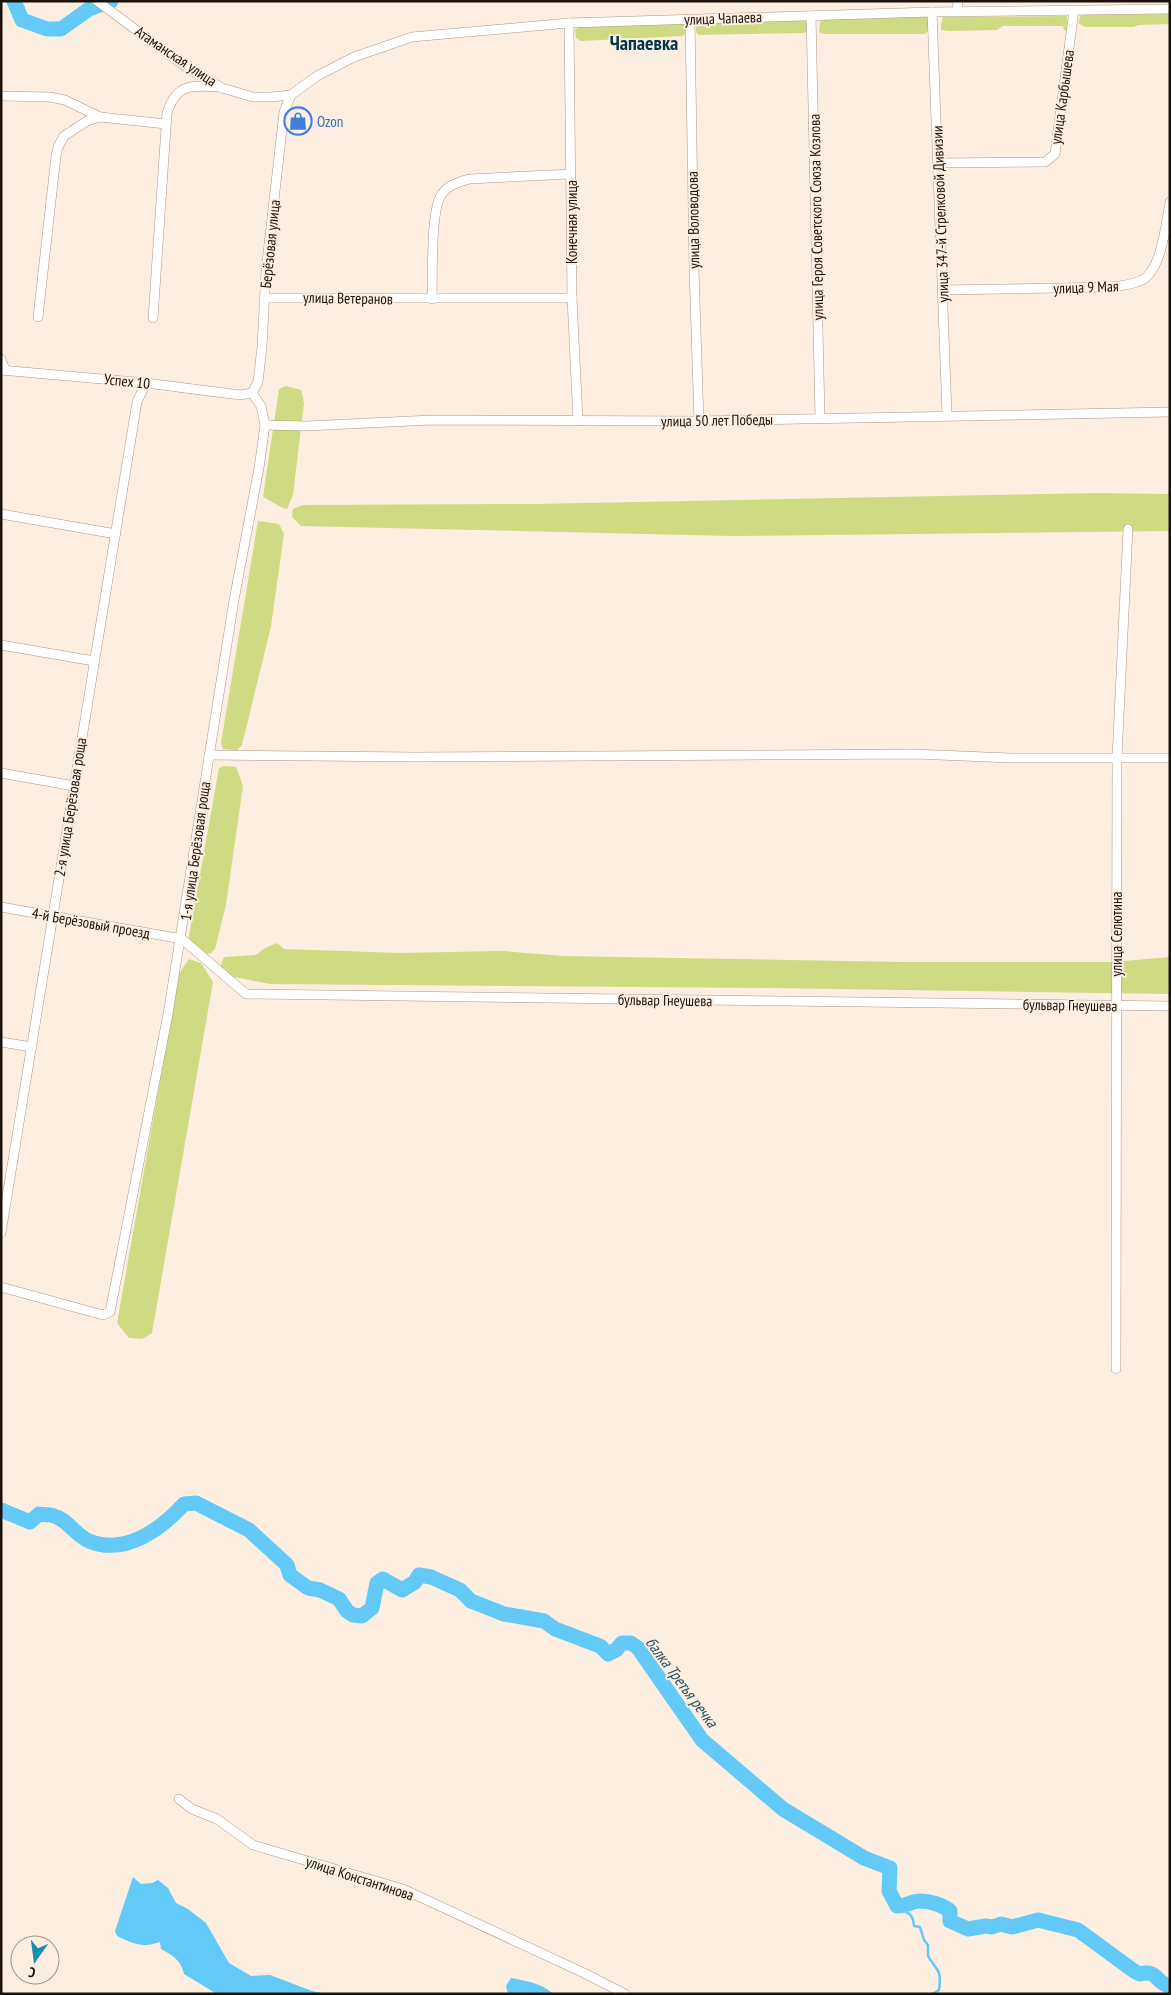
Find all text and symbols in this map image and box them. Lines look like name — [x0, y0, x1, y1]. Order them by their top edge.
street label: улица Чапаева — [684, 7, 762, 29]
street label: Атаманская улица — [131, 22, 221, 90]
district label: Чапаевка — [610, 30, 678, 56]
street label: улица Карбышева — [1046, 48, 1078, 146]
shop icon: Ozon — [283, 106, 313, 136]
place label: Ozon — [317, 112, 343, 131]
street label: улица Героя Советского Союза Козлова — [805, 114, 827, 320]
street label: улица 347-й Стрелковой Дивизии — [927, 125, 953, 303]
street label: улица Воловодова — [683, 171, 703, 269]
street label: Конечная улица — [562, 180, 581, 264]
street label: Берёзовая улица — [256, 199, 284, 289]
street label: улица 9 Мая — [1053, 276, 1119, 298]
street label: улица Ветеранов — [303, 288, 393, 308]
street label: Успех 10 — [103, 369, 151, 393]
street label: улица 50 лет Победы — [661, 410, 773, 430]
street label: 2-я улица Берёзовая роща — [50, 736, 90, 878]
street label: 1-я улица Берёзовая роща — [176, 780, 214, 922]
street label: улица Селютина — [1107, 892, 1126, 976]
street label: 4-й Берёзовый проезд — [30, 903, 152, 943]
street label: бульвар Гнеушева — [618, 990, 712, 1010]
street label: бульвар Гнеушева — [1023, 995, 1117, 1015]
water label: балка Третья речка — [642, 1633, 723, 1732]
street label: улица Константинова — [304, 1852, 416, 1904]
north arrow — [10, 1935, 60, 1985]
text: С — [26, 1963, 37, 1982]

